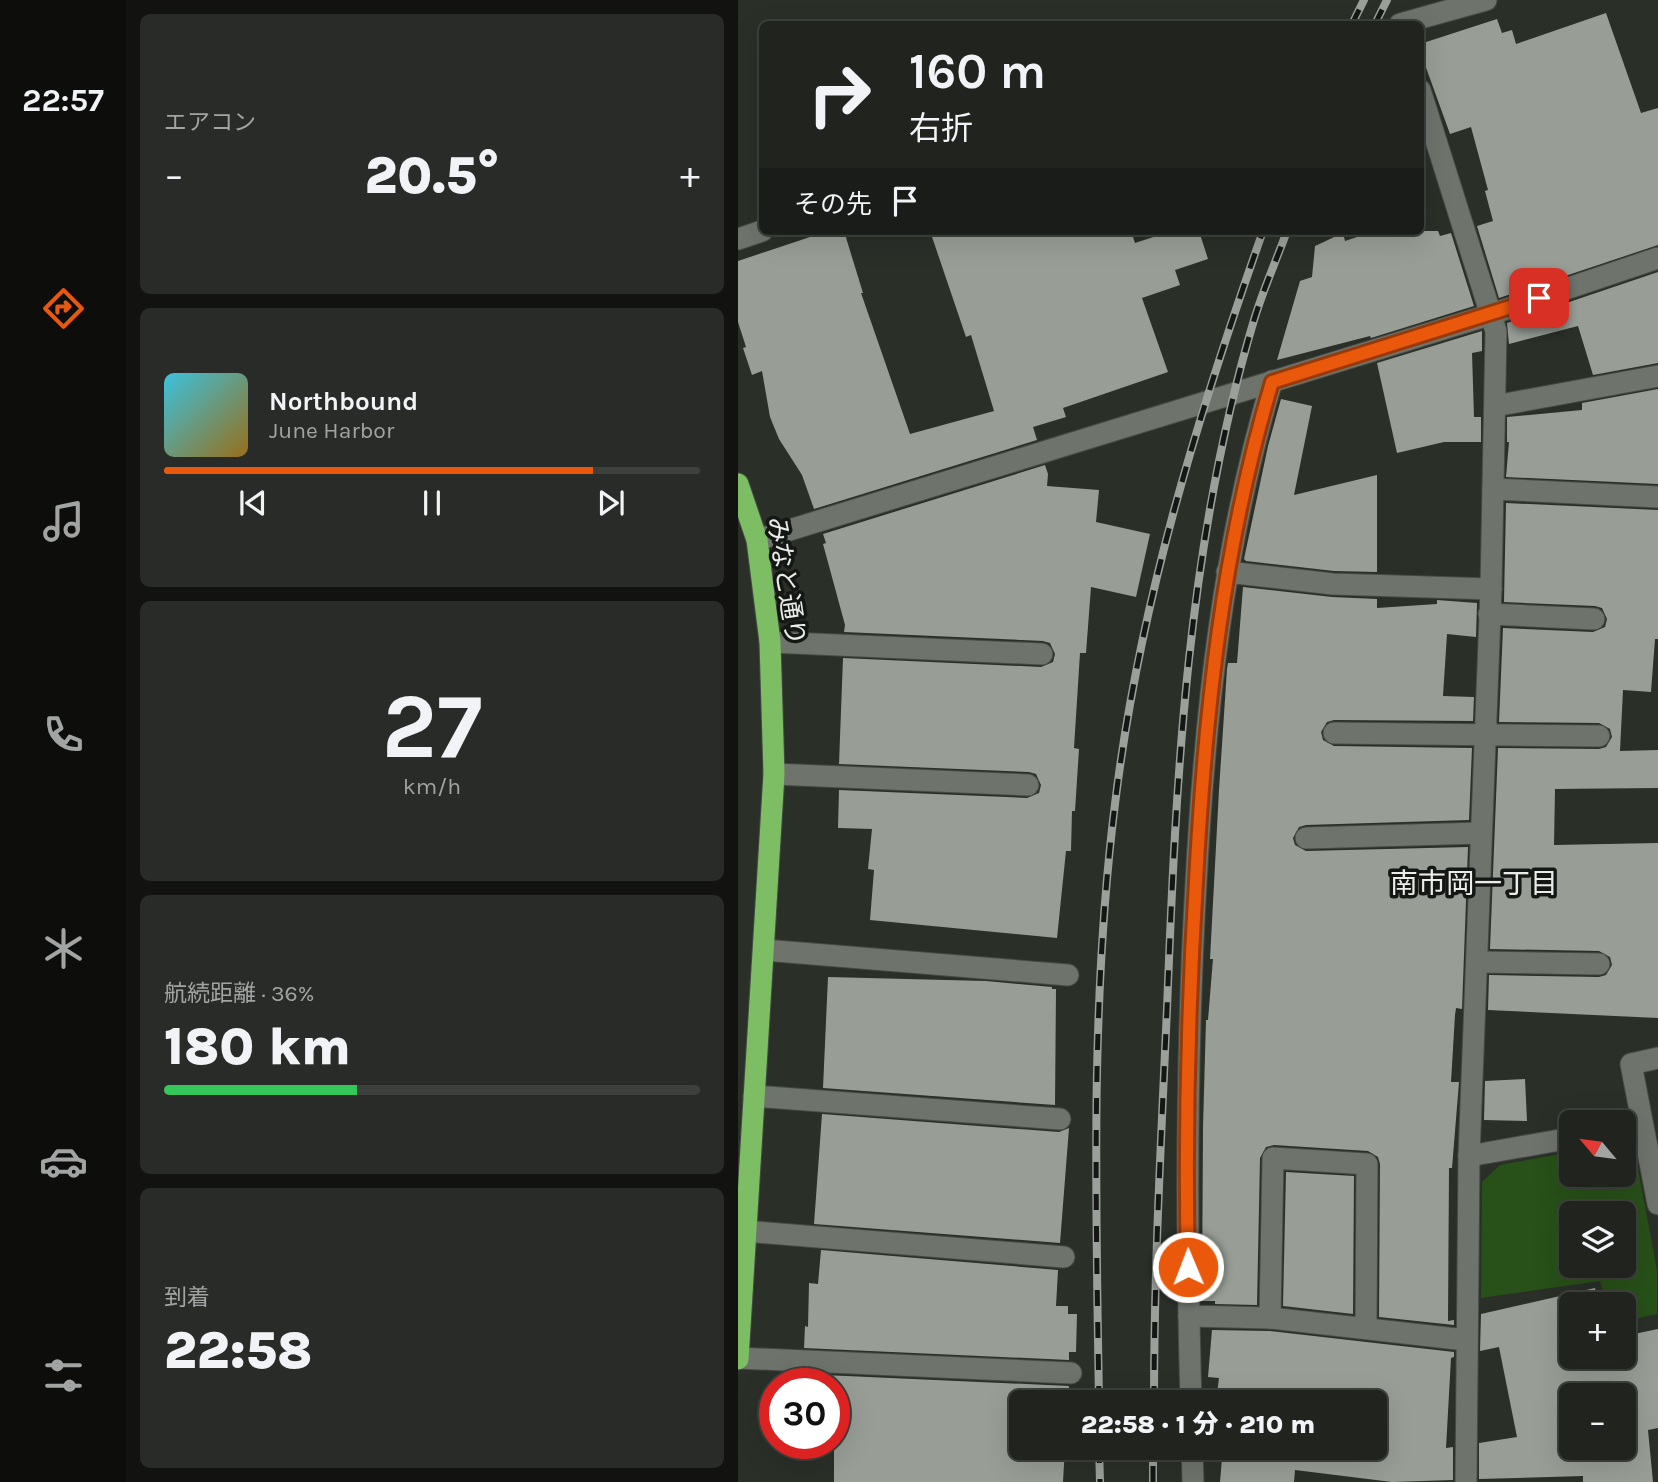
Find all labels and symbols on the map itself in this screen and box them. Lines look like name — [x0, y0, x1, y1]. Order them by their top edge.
pin — [1509, 268, 1569, 328]
street label: みなと通り — [761, 514, 811, 648]
district label: 南市岡一丁目 — [1390, 867, 1558, 900]
north arrow — [1559, 1110, 1636, 1186]
position arrow — [1151, 1230, 1225, 1304]
speed limit sign: 30 — [759, 1368, 850, 1459]

